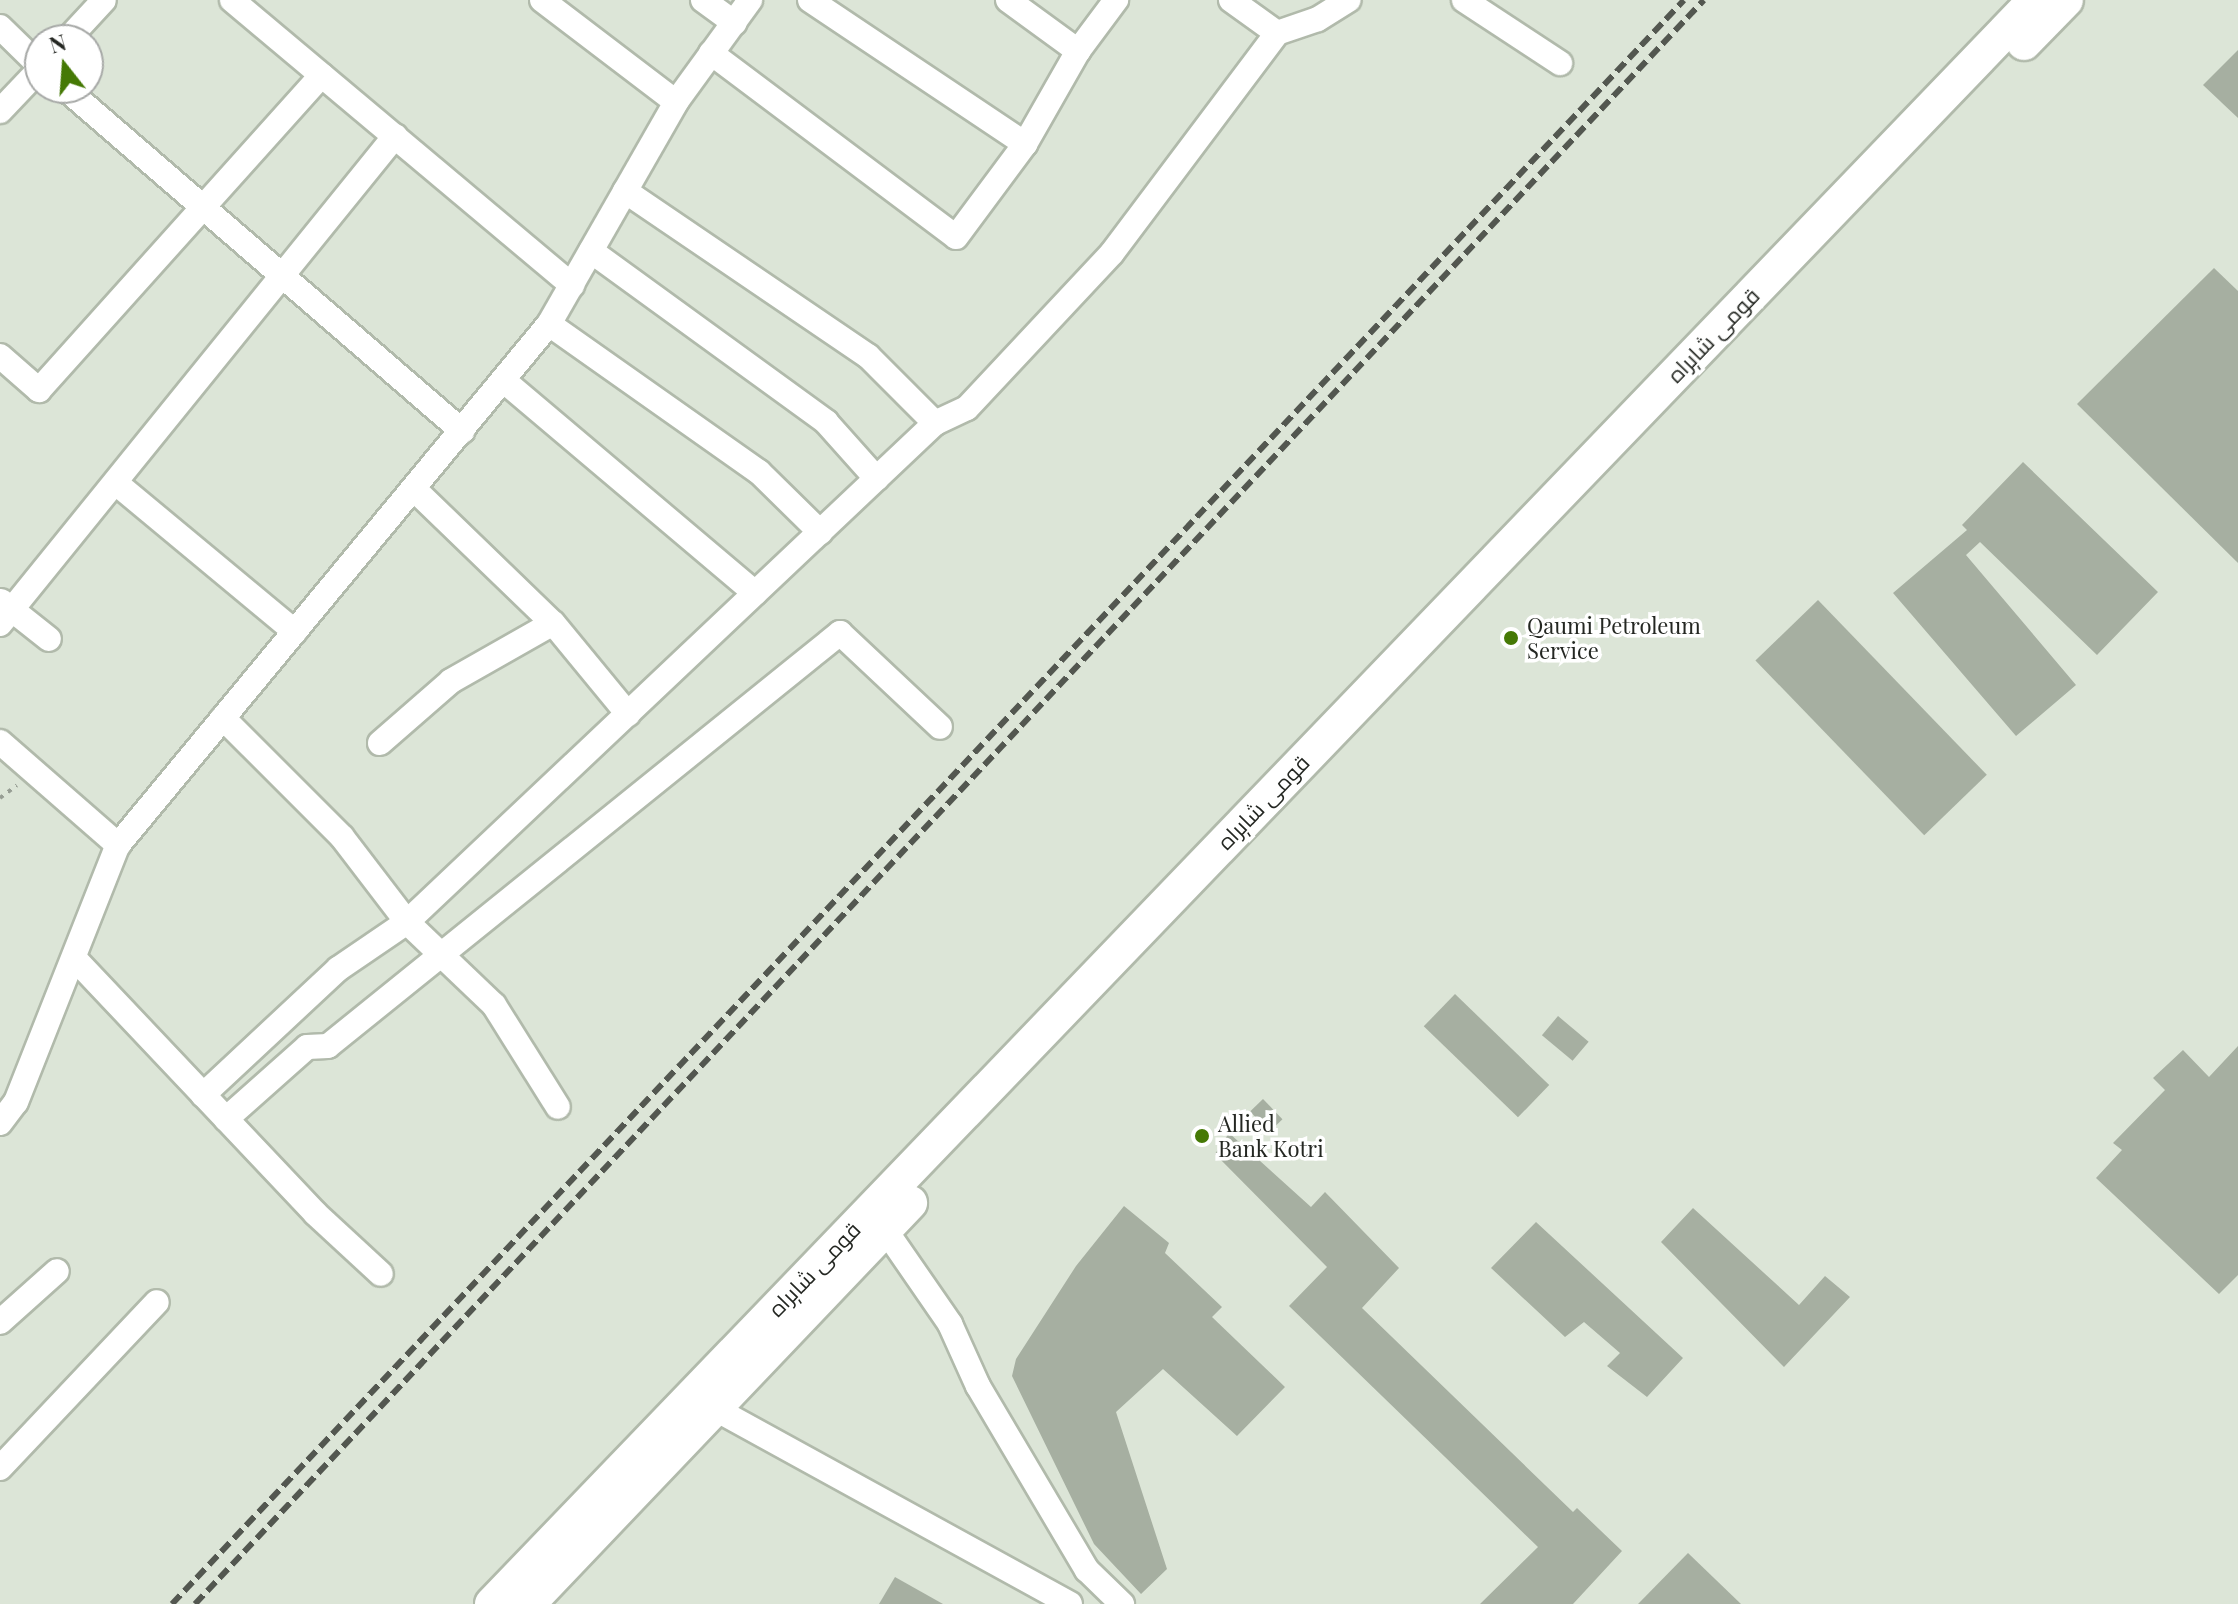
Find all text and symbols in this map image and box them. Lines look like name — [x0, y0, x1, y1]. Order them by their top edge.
north arrow — [24, 24, 104, 104]
text: N — [46, 26, 70, 60]
street label: قومی شاہراہ — [1661, 282, 1765, 388]
place label: Qaumi Petroleum Service — [1527, 612, 1701, 664]
marker: Qaumi Petroleum Service — [1502, 629, 1520, 647]
street label: قومی شاہراہ — [1211, 749, 1315, 855]
place label: Allied Bank Kotri — [1218, 1110, 1324, 1162]
marker: Allied Bank Kotri — [1193, 1127, 1211, 1145]
street label: قومی شاہراہ — [762, 1216, 866, 1322]

